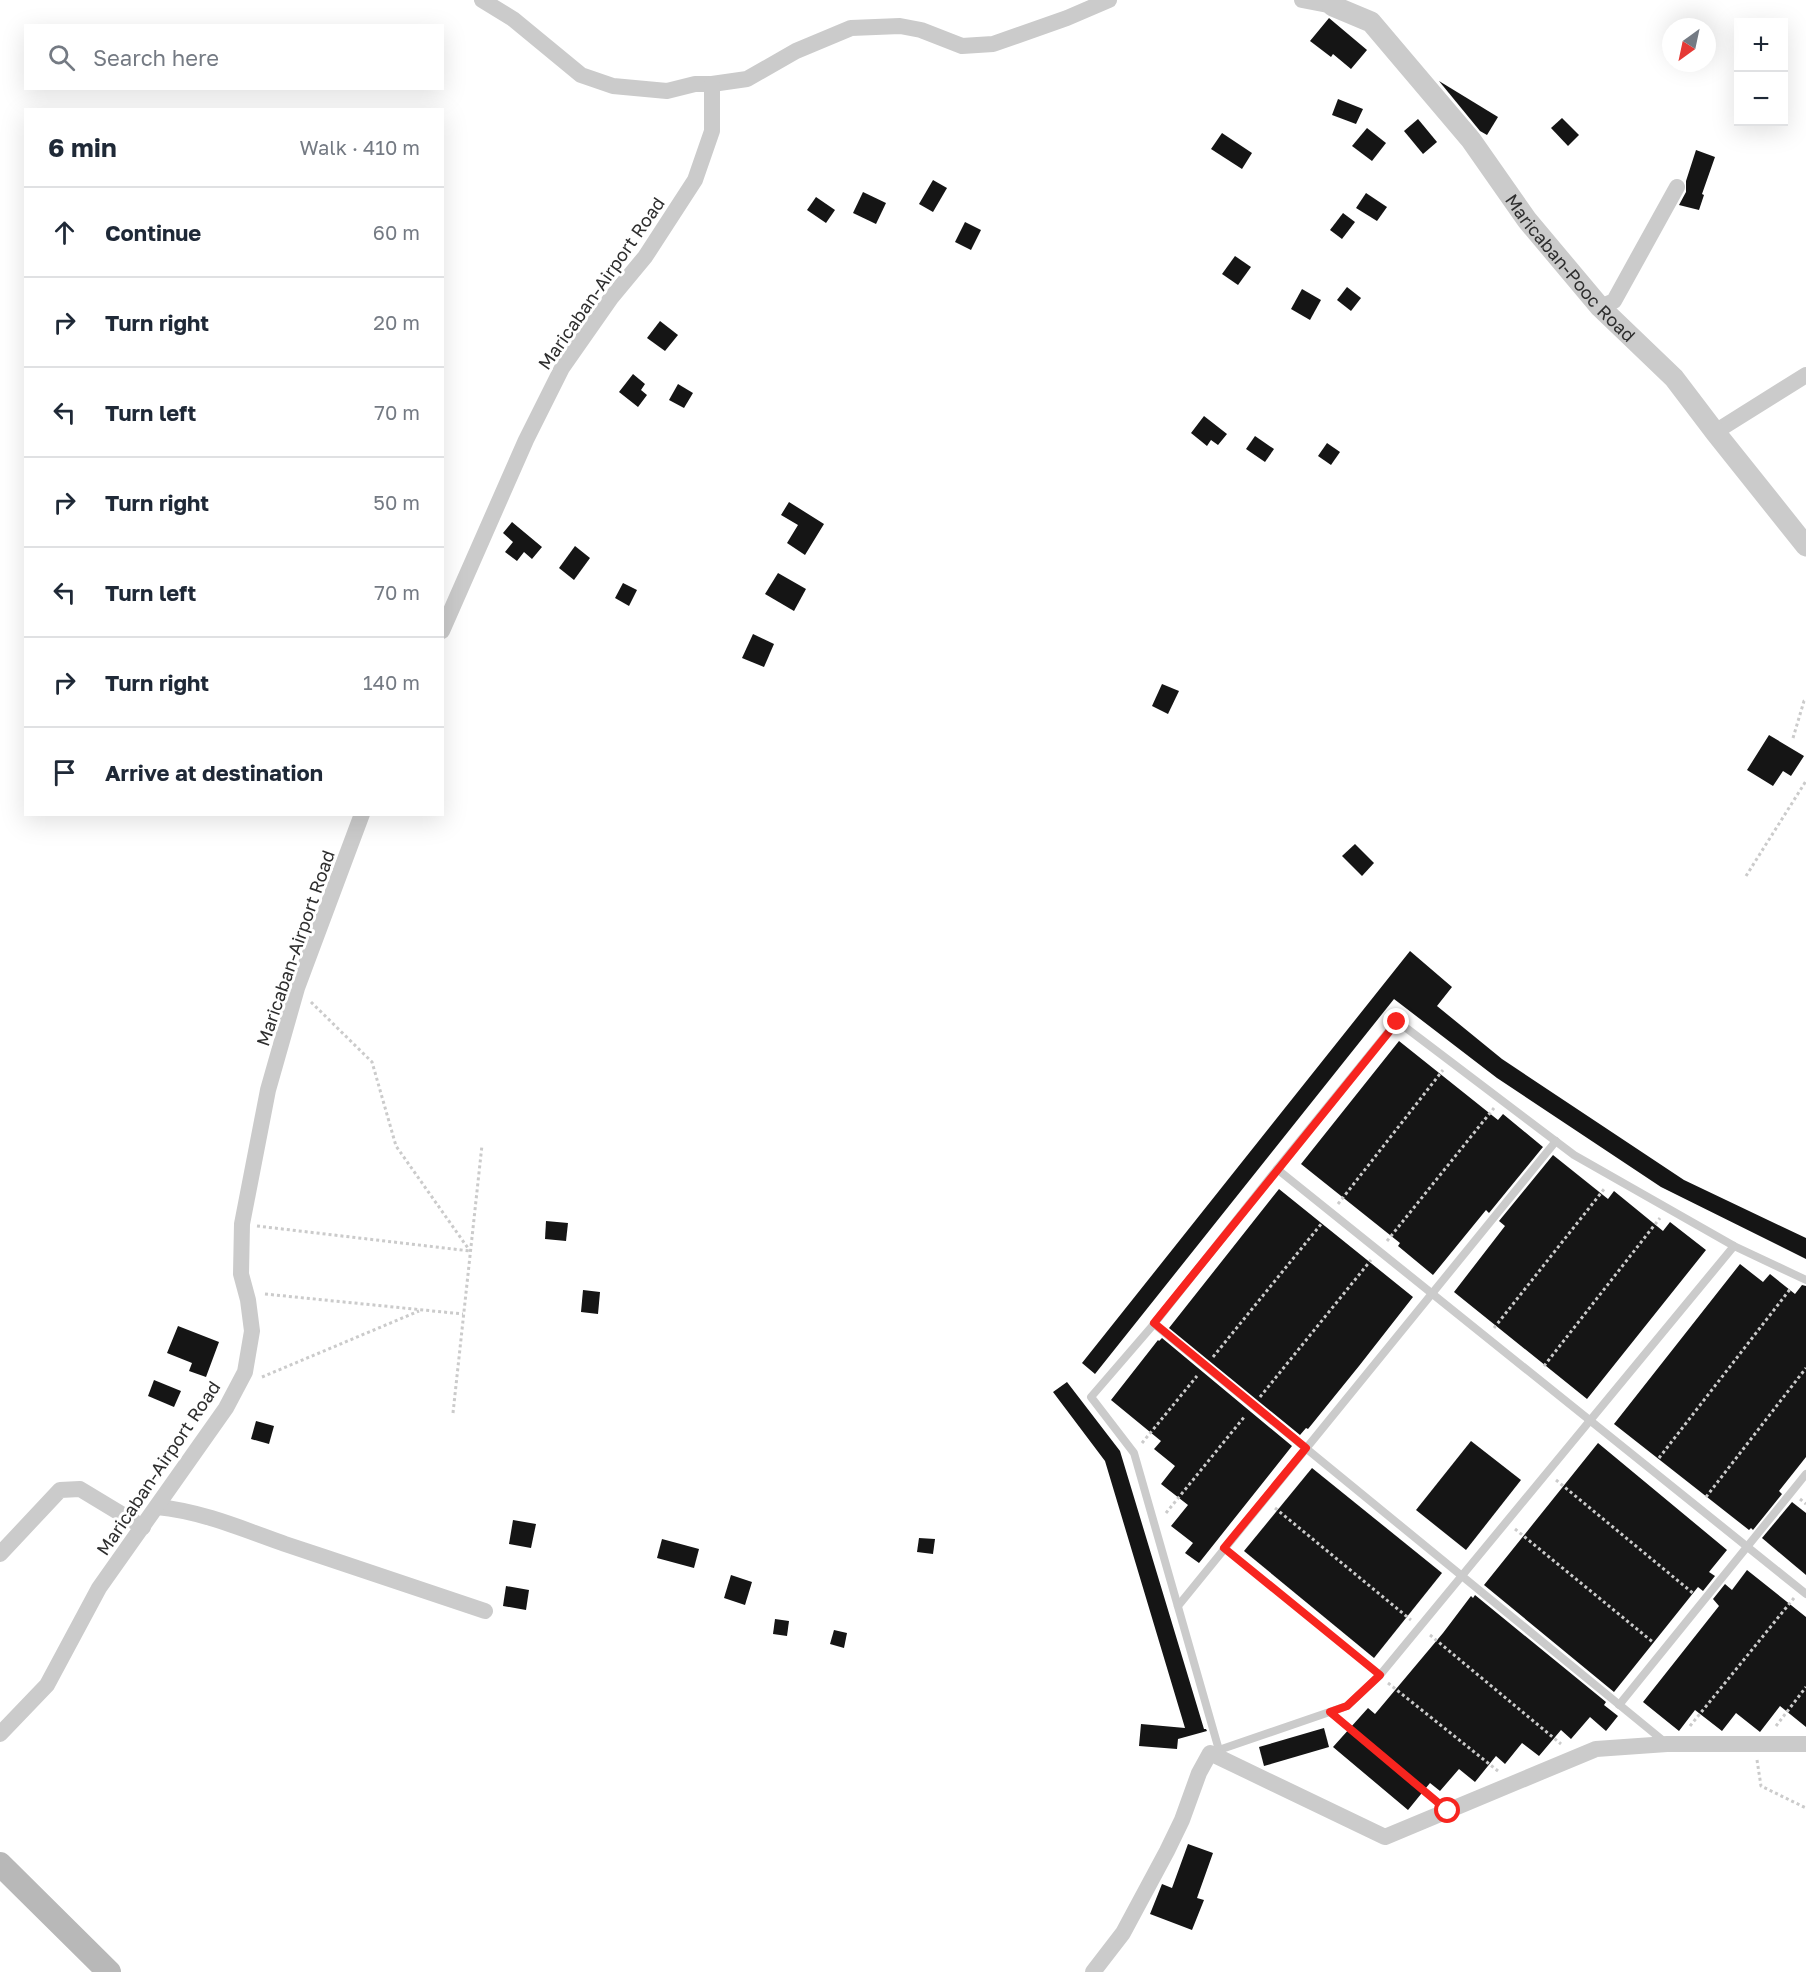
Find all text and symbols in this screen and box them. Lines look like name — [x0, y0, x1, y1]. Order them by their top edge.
north arrow — [1662, 18, 1716, 72]
map controls — [1734, 18, 1788, 126]
button: + — [1734, 18, 1788, 72]
search box — [24, 24, 444, 90]
icon: search — [45, 41, 78, 74]
text: Search here — [93, 44, 219, 71]
button: − — [1734, 72, 1788, 126]
text: 6 min — [48, 132, 117, 163]
text: Walk · 410 m — [300, 135, 420, 159]
street label: Maricaban-Pooc Road — [1501, 189, 1640, 346]
street label: Maricaban-Airport Road — [533, 192, 669, 374]
icon: ahead — [48, 216, 81, 249]
text: Continue — [105, 219, 201, 246]
text: 60 m — [373, 220, 420, 244]
icon: right — [48, 306, 81, 339]
text: Turn right — [105, 309, 209, 336]
text: 20 m — [373, 310, 420, 334]
icon: left — [48, 396, 81, 429]
text: Turn left — [105, 399, 196, 426]
text: 70 m — [374, 400, 420, 424]
icon: right — [48, 486, 81, 519]
text: Turn right — [105, 489, 209, 516]
text: 50 m — [373, 490, 420, 514]
icon: left — [48, 576, 81, 609]
text: Turn left — [105, 579, 196, 606]
text: 70 m — [374, 580, 420, 604]
icon: right — [48, 666, 81, 699]
text: Turn right — [105, 669, 209, 696]
text: 140 m — [363, 670, 420, 694]
icon: arrive — [48, 756, 81, 789]
text: Arrive at destination — [105, 759, 323, 786]
street label: Maricaban-Airport Road — [251, 847, 339, 1049]
route end — [1383, 1008, 1409, 1034]
street label: Maricaban-Airport Road — [91, 1377, 225, 1559]
route start — [1434, 1797, 1460, 1823]

